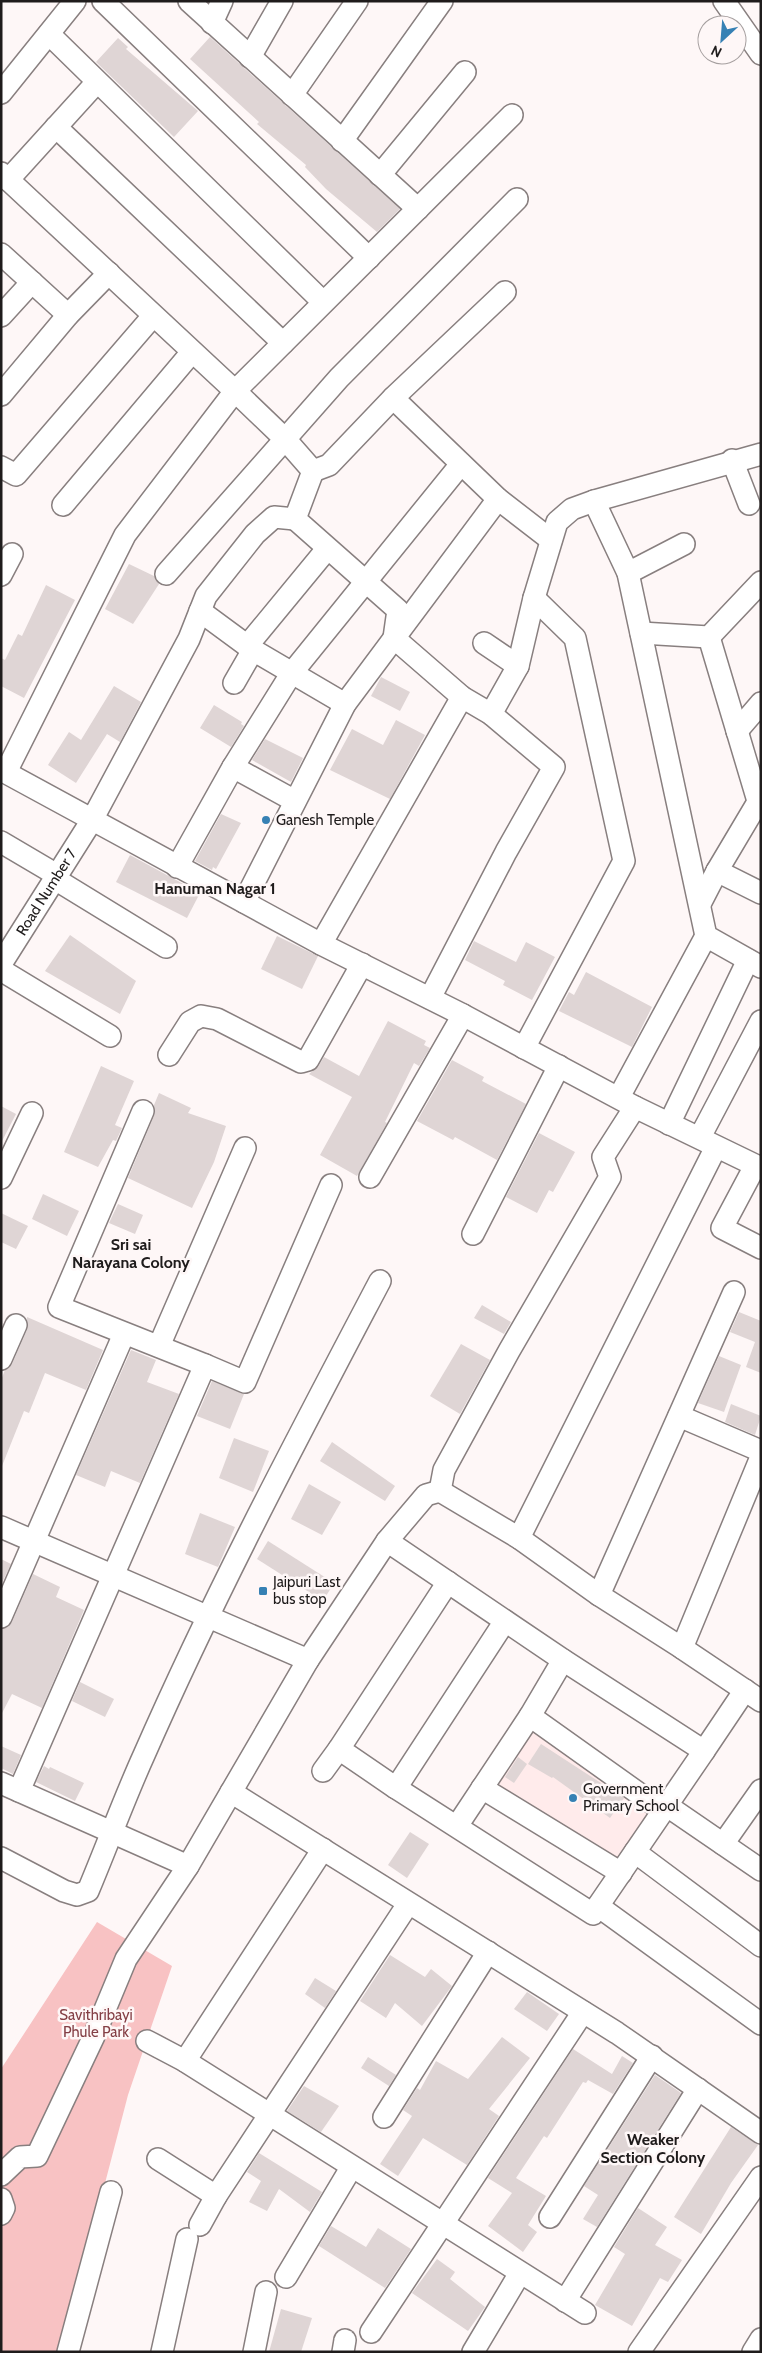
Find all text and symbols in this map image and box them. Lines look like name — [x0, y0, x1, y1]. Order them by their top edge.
north arrow — [697, 15, 747, 65]
text: N — [708, 41, 725, 62]
place label: Ganesh Temple — [276, 811, 375, 829]
marker: Ganesh Temple — [260, 814, 272, 826]
street label: Road Number 7 — [12, 845, 81, 939]
district label: Hanuman Nagar 1 — [154, 879, 276, 898]
district label: Sri sai Narayana Colony — [72, 1235, 190, 1272]
place label: Jaipuri Last bus stop — [272, 1573, 341, 1608]
marker: Jaipuri Last bus stop — [257, 1585, 269, 1597]
place label: Government Primary School — [583, 1780, 680, 1815]
marker: Government Primary School — [567, 1792, 579, 1804]
park label: Savithribayi Phule Park — [59, 2006, 133, 2041]
district label: Weaker Section Colony — [601, 2130, 706, 2167]

